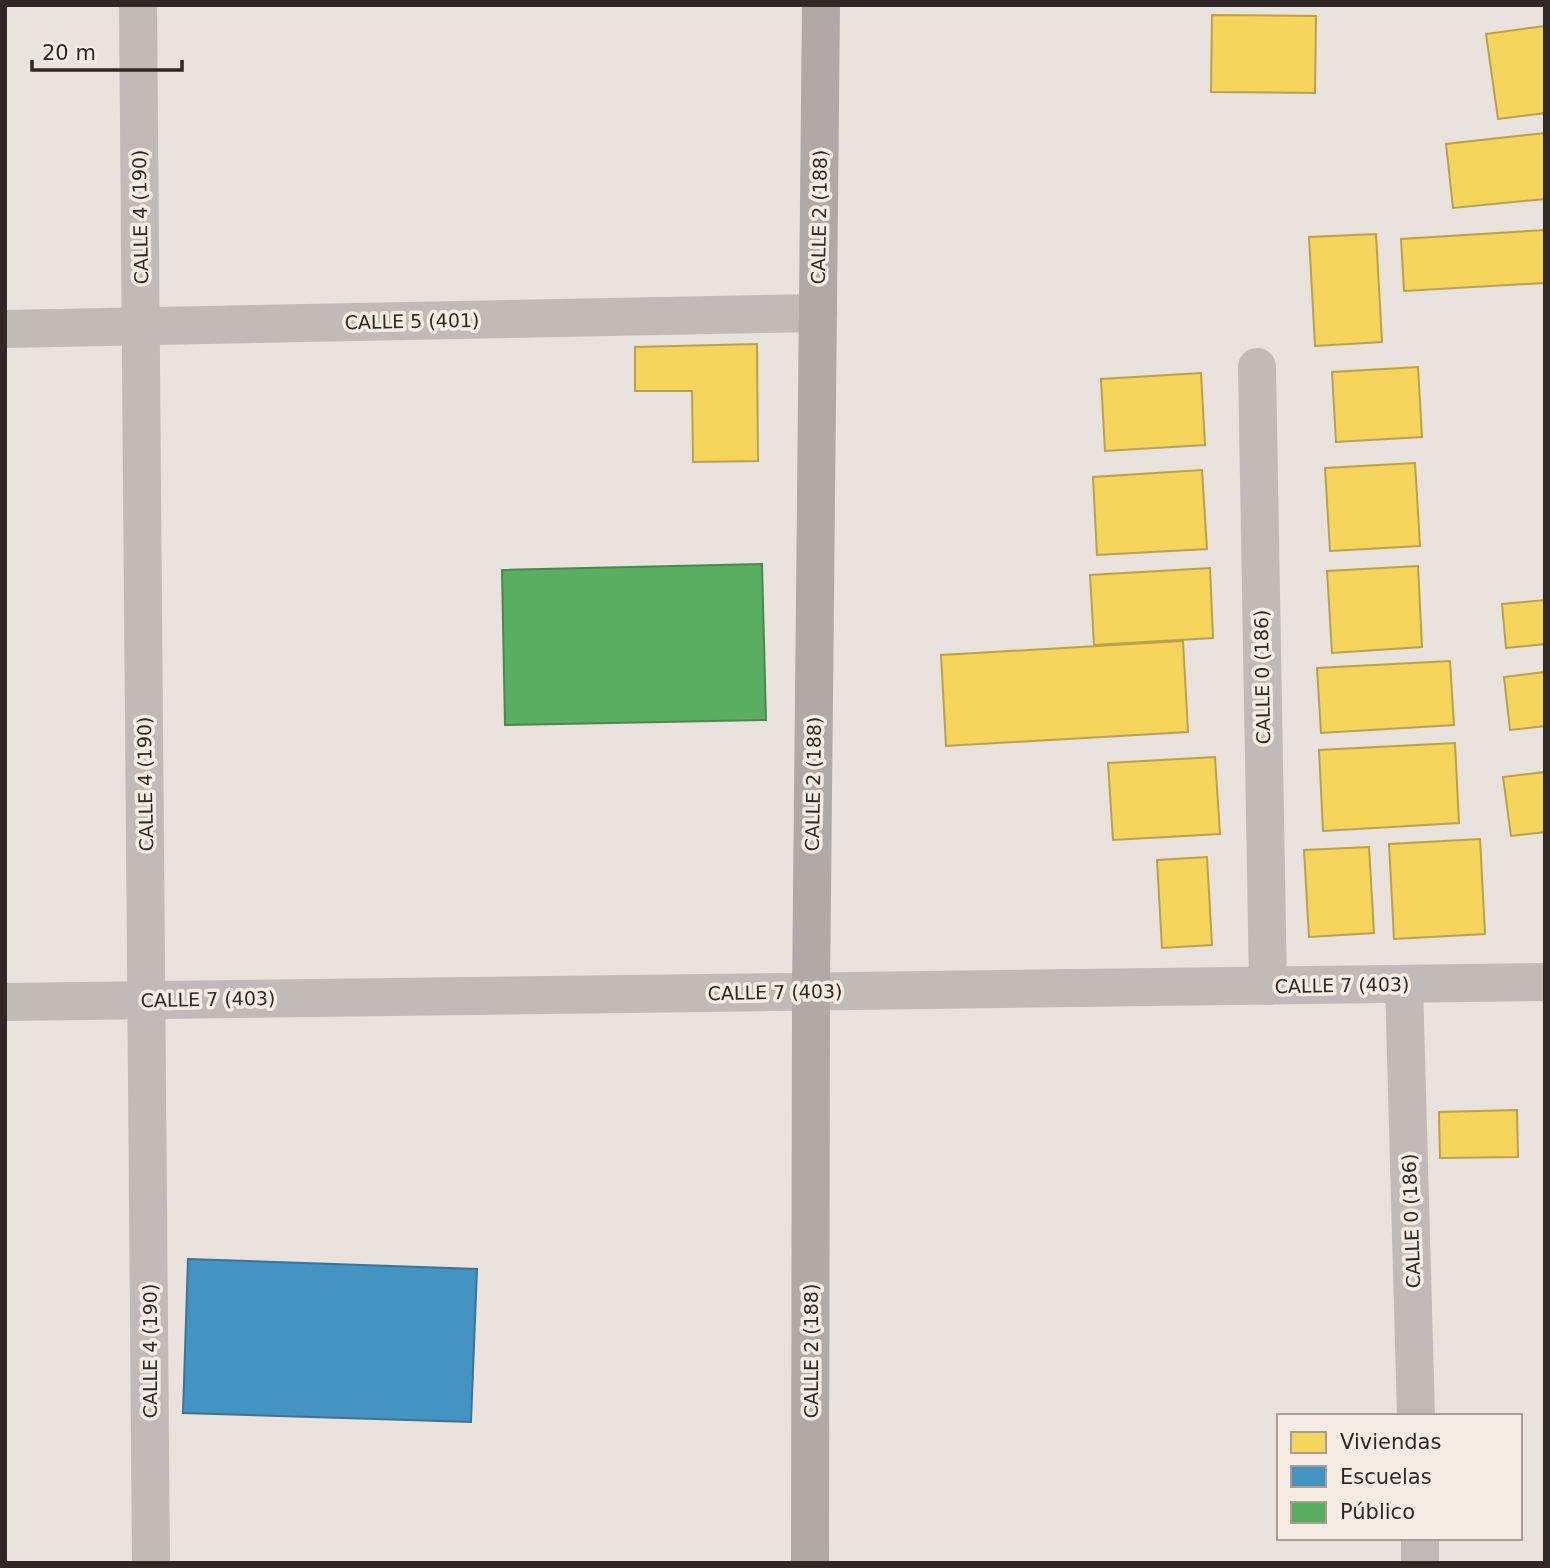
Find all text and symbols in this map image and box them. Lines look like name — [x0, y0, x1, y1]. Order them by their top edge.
scale bar — [32, 28, 182, 72]
text: 20 m — [42, 41, 96, 65]
street label: CALLE 4 (190) — [128, 149, 152, 285]
street label: CALLE 2 (188) — [807, 149, 831, 285]
street label: CALLE 5 (401) — [344, 309, 480, 333]
street label: CALLE 0 (186) — [1250, 609, 1274, 745]
street label: CALLE 4 (190) — [133, 716, 157, 852]
street label: CALLE 2 (188) — [801, 716, 825, 852]
street label: CALLE 7 (403) — [1274, 973, 1410, 997]
street label: CALLE 7 (403) — [707, 980, 843, 1004]
street label: CALLE 7 (403) — [140, 987, 276, 1011]
street label: CALLE 0 (186) — [1398, 1153, 1424, 1289]
street label: CALLE 4 (190) — [139, 1284, 161, 1418]
street label: CALLE 2 (188) — [800, 1284, 822, 1418]
legend — [1277, 1414, 1522, 1540]
text: Viviendas — [1340, 1430, 1441, 1454]
text: Escuelas — [1340, 1465, 1432, 1489]
text: Público — [1340, 1500, 1415, 1524]

